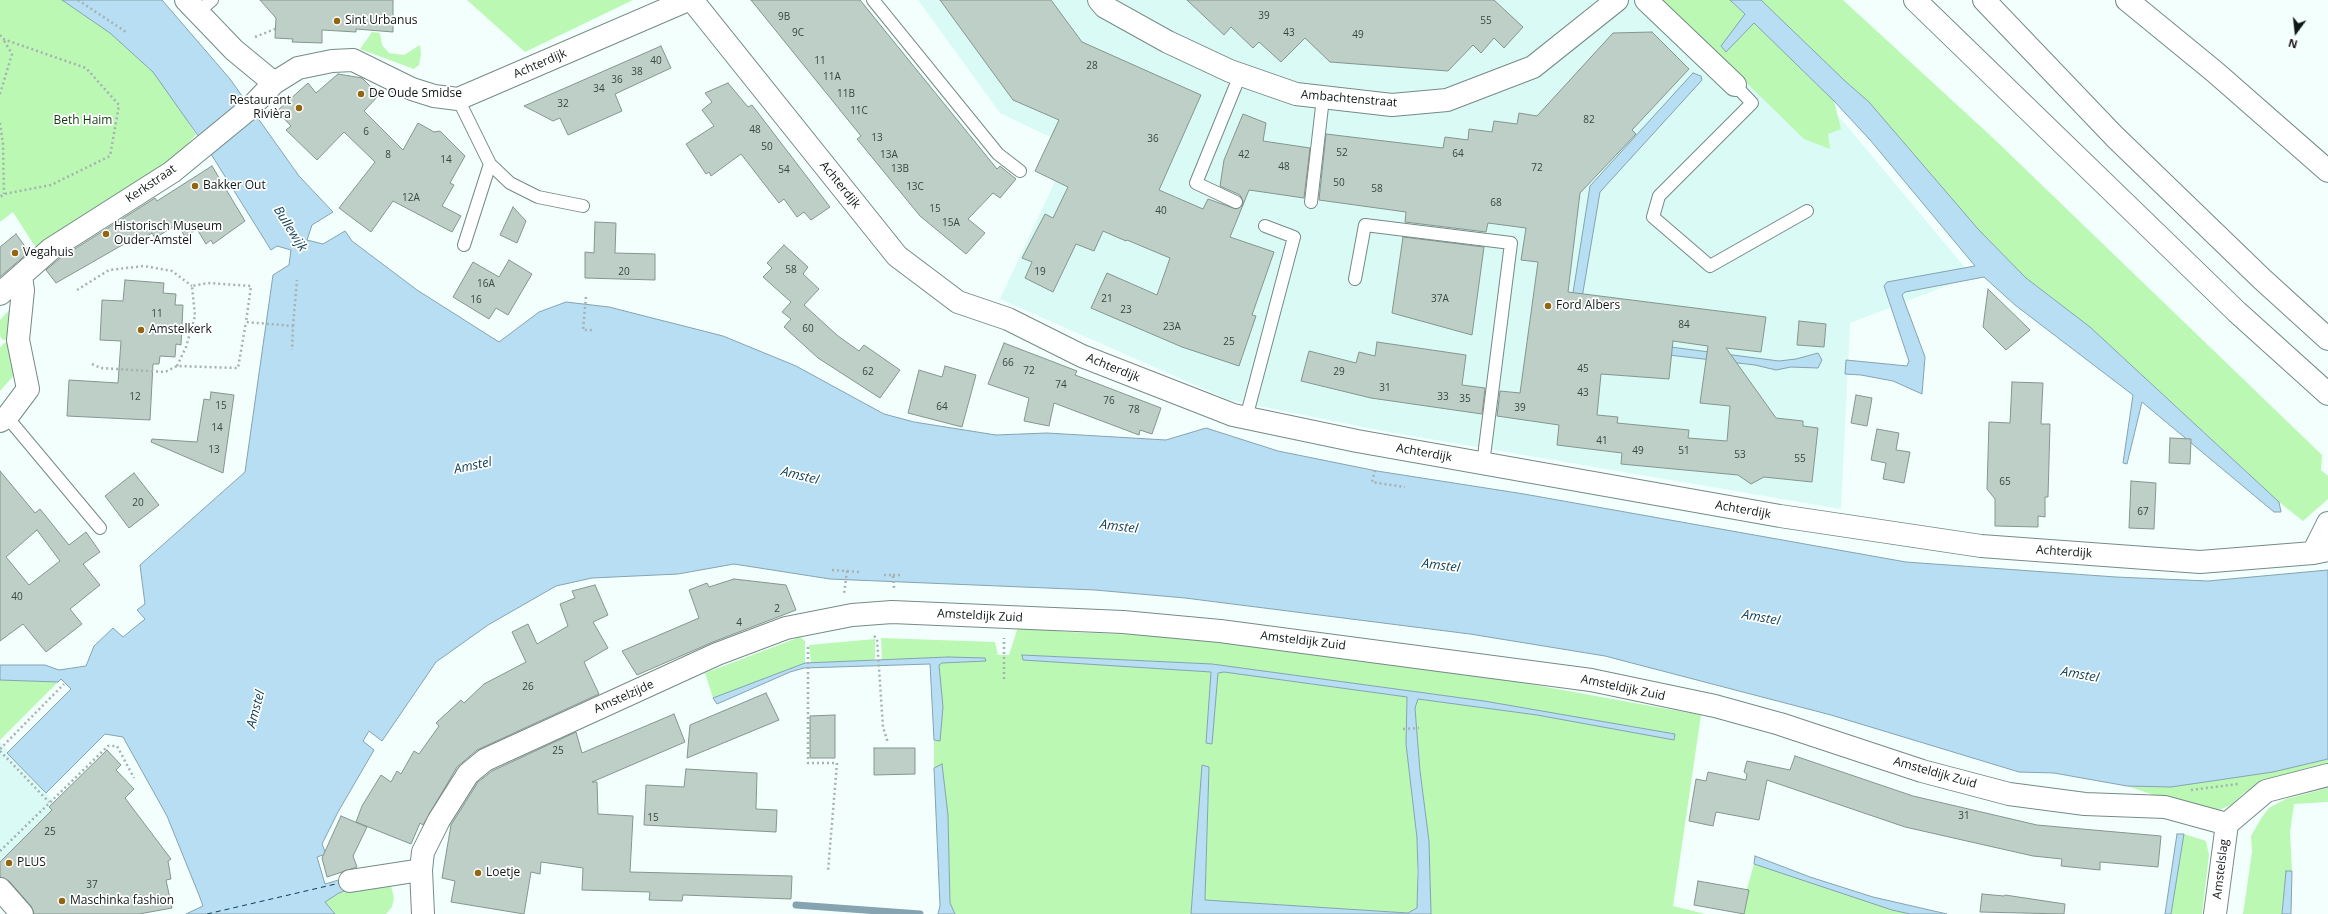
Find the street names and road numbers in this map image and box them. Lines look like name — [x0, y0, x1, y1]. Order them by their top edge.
street label: Achterdijk — [511, 46, 569, 82]
street label: Ambachtenstraat — [1300, 88, 1398, 110]
street label: Achterdijk — [817, 159, 863, 211]
street label: Kerkstraat — [123, 162, 179, 206]
street label: Achterdijk — [1084, 351, 1142, 385]
street label: Achterdijk — [1395, 441, 1453, 465]
street label: Achterdijk — [1714, 498, 1772, 522]
street label: Achterdijk — [2035, 543, 2093, 561]
street label: Amsteldijk Zuid — [937, 607, 1023, 625]
street label: Amsteldijk Zuid — [1260, 629, 1346, 653]
street label: Amsteldijk Zuid — [1580, 672, 1666, 704]
street label: Amstelzijde — [592, 677, 656, 717]
street label: Amsteldijk Zuid — [1892, 754, 1978, 792]
street label: Amstelslag — [2210, 838, 2232, 900]

